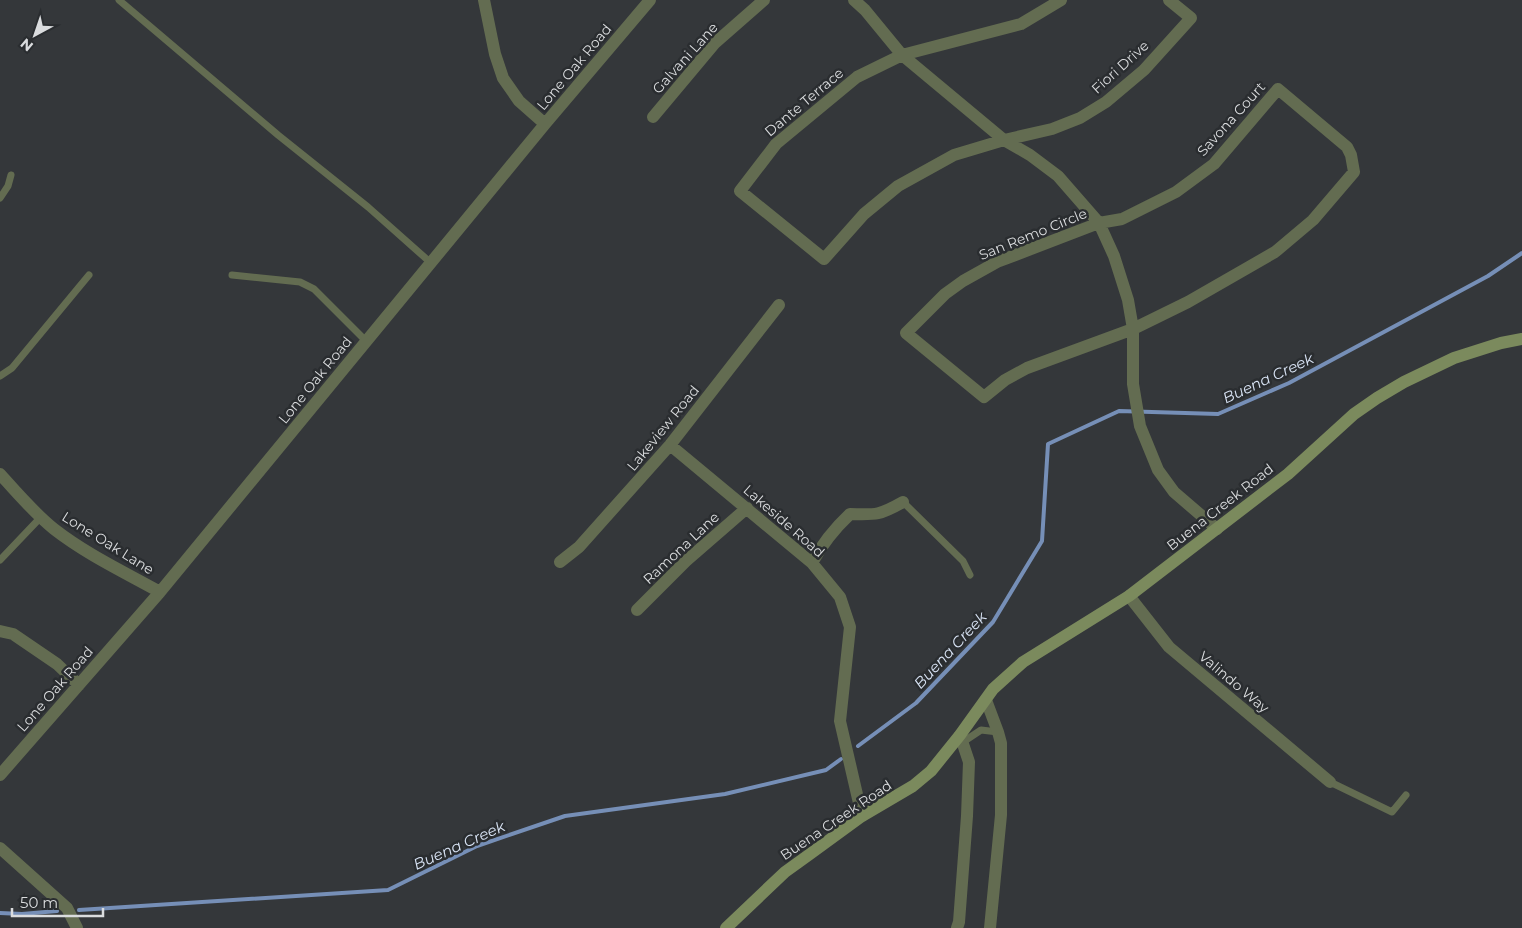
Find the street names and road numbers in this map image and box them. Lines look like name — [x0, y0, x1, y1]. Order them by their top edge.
street label: Galvani Lane — [648, 19, 722, 97]
street label: Lone Oak Road — [533, 20, 615, 114]
street label: Fiori Drive — [1088, 37, 1152, 97]
street label: Dante Terrace — [761, 64, 847, 140]
street label: Savona Court — [1193, 78, 1269, 160]
street label: San Remo Circle — [976, 204, 1090, 264]
street label: Lone Oak Road — [274, 333, 356, 427]
street label: Lakeview Road — [623, 381, 703, 475]
street label: Buena Creek Road — [1163, 460, 1277, 554]
street label: Lakeside Road — [740, 481, 828, 561]
street label: Lone Oak Lane — [59, 508, 157, 578]
street label: Ramona Lane — [639, 508, 723, 588]
street label: Lone Oak Road — [13, 643, 97, 735]
street label: Valindo Way — [1195, 647, 1273, 717]
street label: Buena Creek Road — [777, 776, 895, 864]

